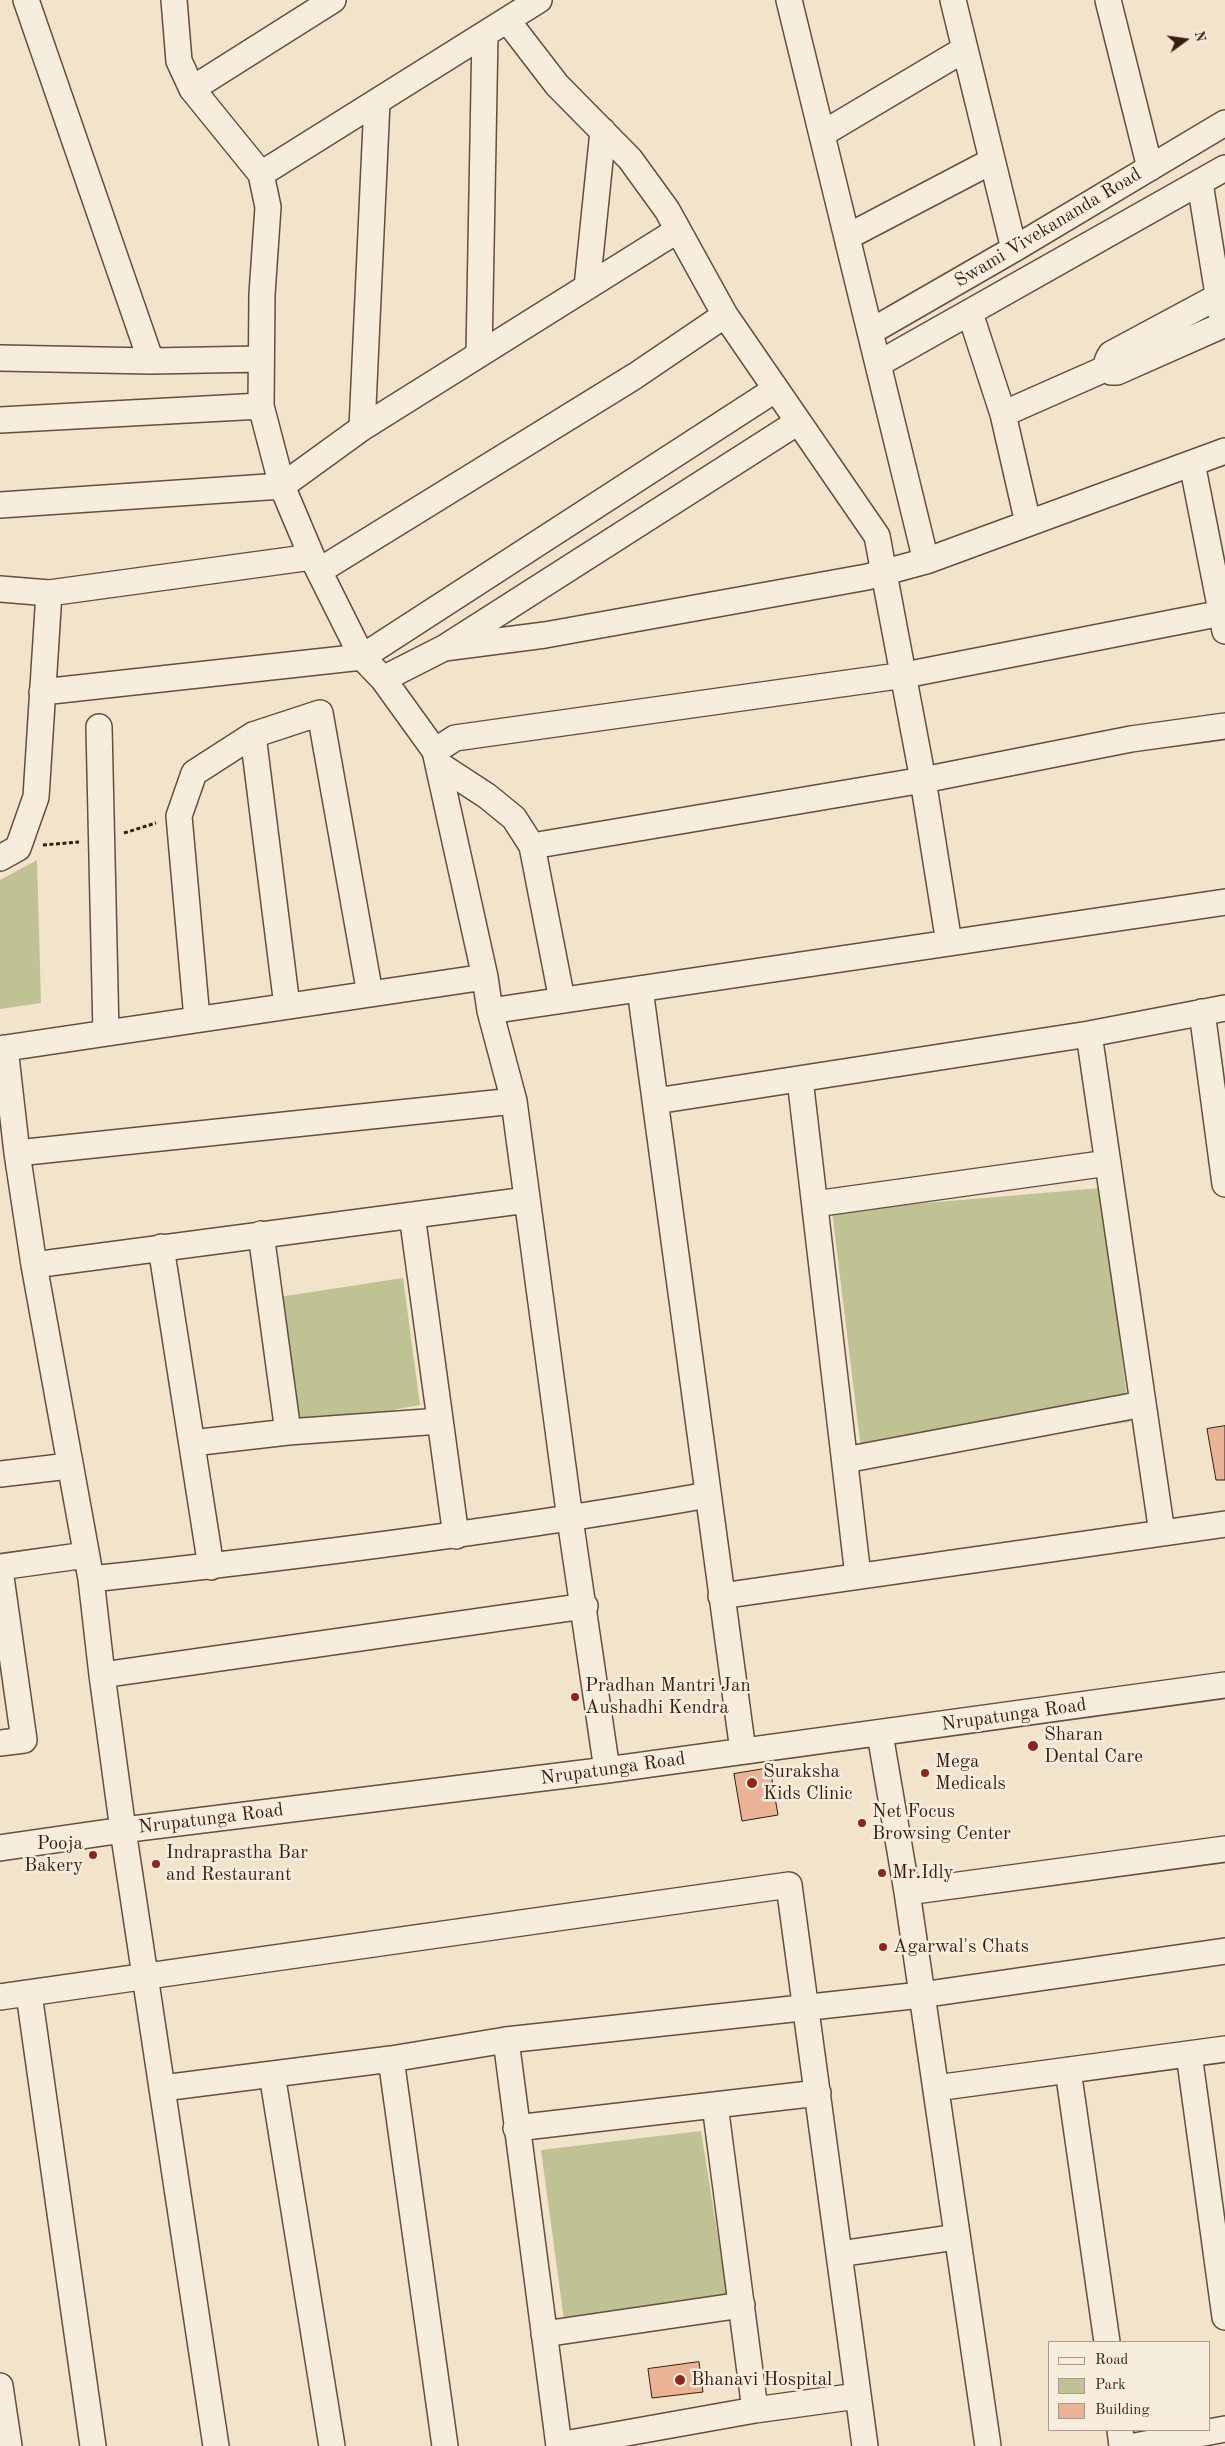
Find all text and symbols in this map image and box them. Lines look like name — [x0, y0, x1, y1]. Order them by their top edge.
north arrow — [1160, 15, 1210, 65]
text: N — [1191, 29, 1208, 43]
street label: Swami Vivekananda Road — [950, 163, 1146, 293]
place label: Pradhan Mantri Jan Aushadhi Kendra — [585, 1675, 751, 1719]
marker: Pradhan Mantri Jan Aushadhi Kendra — [569, 1691, 581, 1703]
street label: Nrupatunga Road — [940, 1694, 1088, 1736]
place label: Sharan Dental Care — [1044, 1724, 1143, 1768]
marker: Sharan Dental Care — [1026, 1739, 1040, 1753]
street label: Nrupatunga Road — [539, 1748, 687, 1790]
place label: Mega Medicals — [935, 1751, 1006, 1795]
place label: Suraksha Kids Clinic — [763, 1761, 853, 1805]
marker: Mega Medicals — [919, 1767, 931, 1779]
marker: Suraksha Kids Clinic — [745, 1776, 759, 1790]
street label: Nrupatunga Road — [137, 1799, 285, 1839]
place label: Net Focus Browsing Center — [872, 1801, 1011, 1845]
marker: Net Focus Browsing Center — [856, 1817, 868, 1829]
place label: Pooja Bakery — [24, 1833, 83, 1877]
place label: Indraprastha Bar and Restaurant — [166, 1842, 308, 1886]
marker: Pooja Bakery — [87, 1849, 99, 1861]
marker: Indraprastha Bar and Restaurant — [150, 1858, 162, 1870]
place label: Mr.Idly — [892, 1862, 954, 1884]
marker: Mr.Idly — [876, 1867, 888, 1879]
place label: Agarwal's Chats — [893, 1936, 1029, 1958]
marker: Agarwal's Chats — [877, 1941, 889, 1953]
legend — [1048, 2341, 1210, 2431]
text: Road — [1095, 2353, 1128, 2368]
place label: Bhanavi Hospital — [691, 2369, 832, 2391]
marker: Bhanavi Hospital — [673, 2373, 687, 2387]
text: Park — [1095, 2378, 1126, 2393]
text: Building — [1095, 2403, 1150, 2418]

